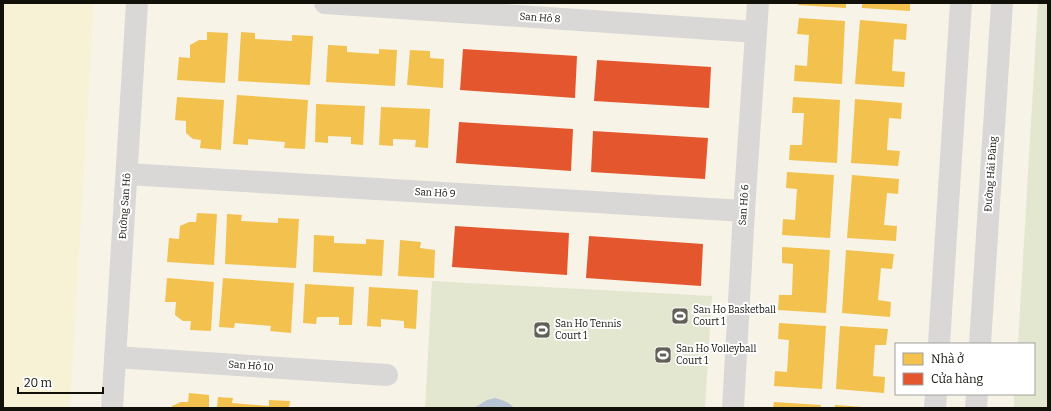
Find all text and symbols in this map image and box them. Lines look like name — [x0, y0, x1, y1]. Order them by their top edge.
street label: San Hô 8 — [519, 10, 561, 25]
street label: Đường Hải Đăng — [981, 135, 1000, 212]
street label: Đường San Hô — [116, 172, 133, 239]
street label: San Hô 6 — [736, 184, 751, 226]
street label: San Hô 9 — [414, 185, 456, 200]
place label: San Ho Basketball Court 1 — [693, 304, 776, 328]
sports icon: San Ho Basketball Court 1 — [670, 306, 690, 326]
place label: San Ho Tennis Court 1 — [555, 318, 622, 342]
sports icon: San Ho Tennis Court 1 — [532, 320, 552, 340]
place label: San Ho Volleyball Court 1 — [676, 343, 756, 367]
legend — [895, 343, 1035, 395]
sports icon: San Ho Volleyball Court 1 — [653, 345, 673, 365]
text: Nhà ở — [931, 352, 964, 366]
street label: San Hô 10 — [228, 357, 274, 374]
scale bar — [18, 369, 103, 395]
text: Cửa hàng — [931, 372, 984, 386]
text: 20 m — [24, 376, 53, 390]

